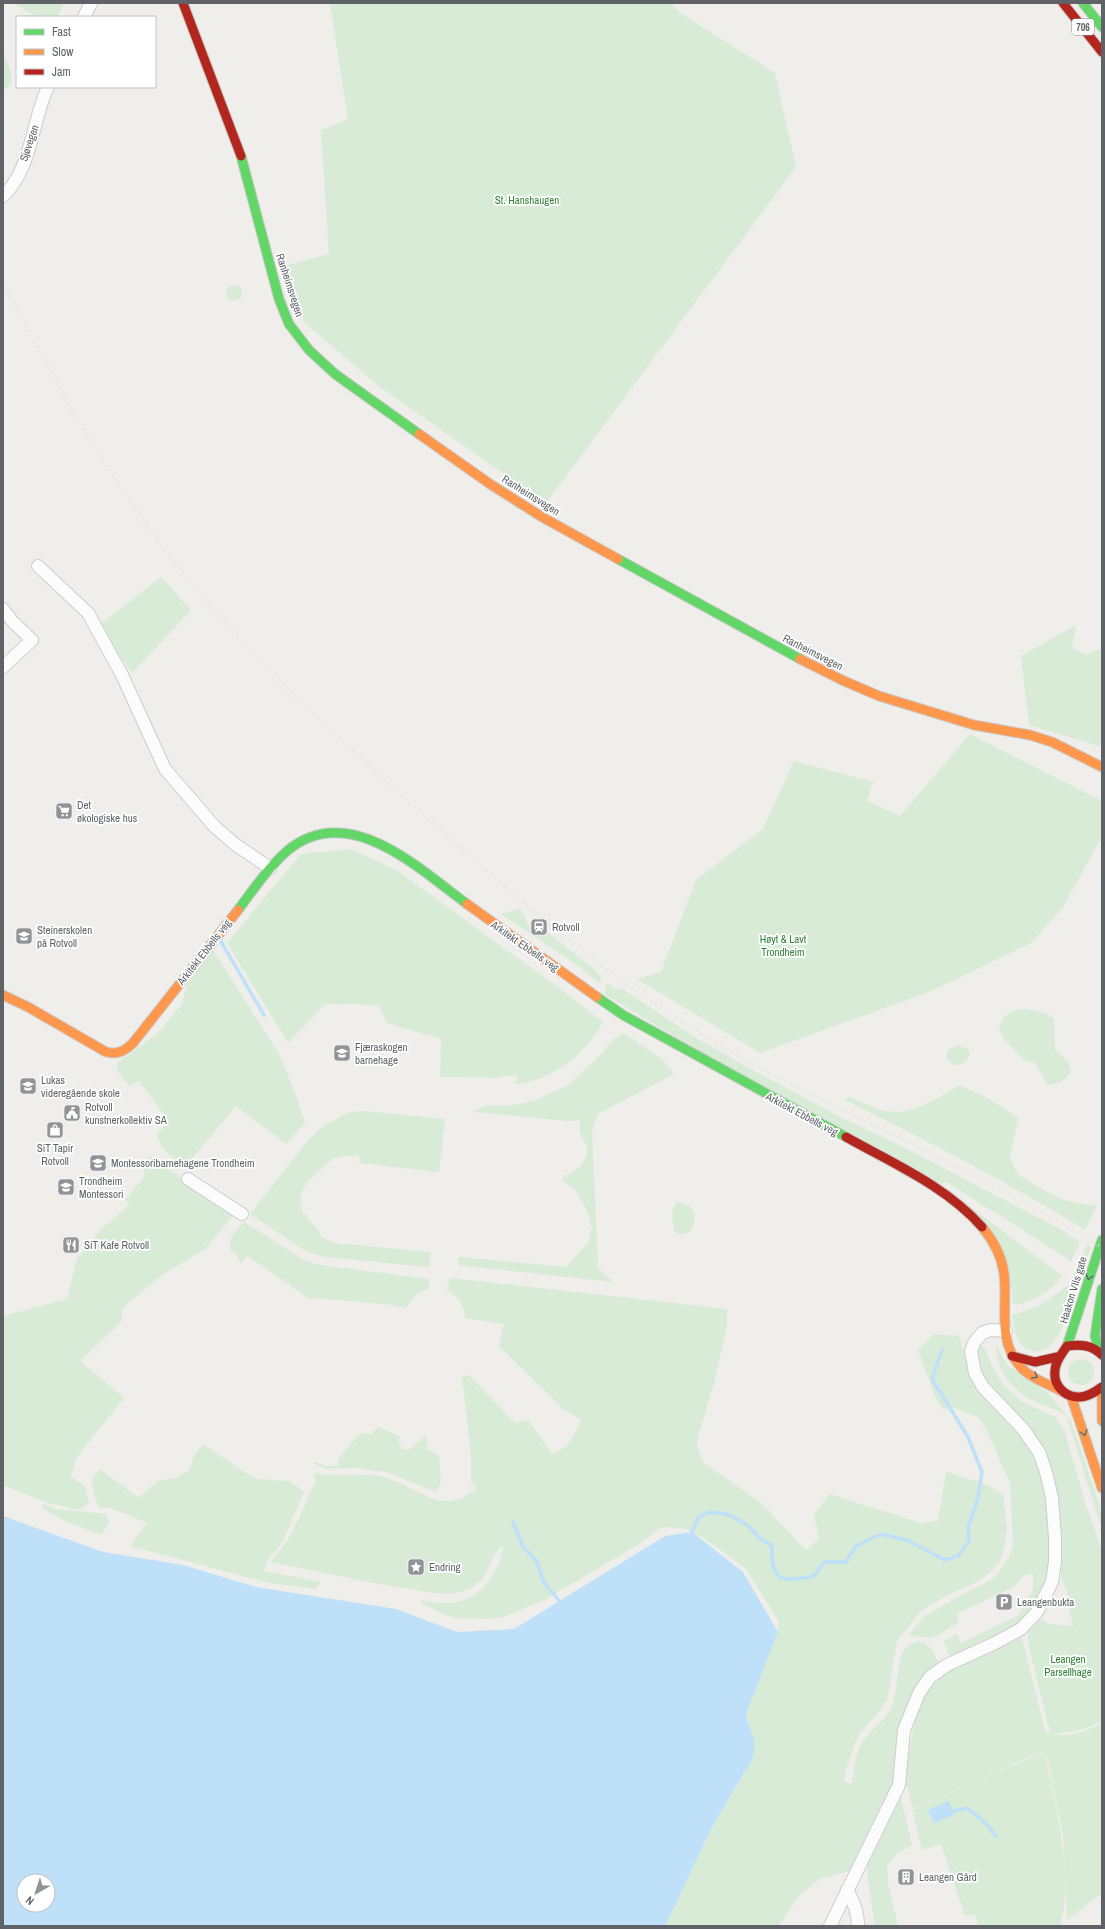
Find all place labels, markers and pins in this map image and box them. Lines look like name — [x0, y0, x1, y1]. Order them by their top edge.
place label: Det økologiske hus — [77, 798, 138, 825]
supermarket icon: Det økologiske hus — [54, 801, 74, 821]
station icon: Rotvoll — [529, 917, 549, 937]
place label: Rotvoll — [552, 920, 580, 934]
place label: Steinerskolen på Rotvoll — [37, 923, 92, 950]
school or university icon: Steinerskolen på Rotvoll — [14, 926, 34, 946]
place label: Fjæraskogen barnehage — [355, 1040, 408, 1067]
school or university icon: Fjæraskogen barnehage — [332, 1043, 352, 1063]
place label: Lukas videregående skole — [41, 1073, 120, 1100]
school or university icon: Lukas videregående skole — [18, 1076, 38, 1096]
place label: Rotvoll kunstnerkollektiv SA — [85, 1100, 168, 1127]
public building icon: Rotvoll kunstnerkollektiv SA — [62, 1103, 82, 1123]
shop icon: SiT Tapir Rotvoll — [45, 1120, 65, 1140]
place label: SiT Tapir Rotvoll — [37, 1141, 73, 1168]
school or university icon: Montessoribarnehagene Trondheim — [88, 1153, 108, 1173]
place label: Montessoribarnehagene Trondheim — [111, 1156, 254, 1170]
place label: Trondheim Montessori — [79, 1174, 124, 1201]
school or university icon: Trondheim Montessori — [56, 1177, 76, 1197]
restaurant icon: SiT Kafe Rotvoll — [61, 1235, 81, 1255]
place label: SiT Kafe Rotvoll — [84, 1238, 149, 1252]
place icon: Endring — [406, 1557, 426, 1577]
place label: Endring — [429, 1560, 461, 1574]
parking icon: Leangenbukta — [994, 1592, 1014, 1612]
place label: Leangenbukta — [1017, 1595, 1074, 1609]
building icon: Leangen Gård — [896, 1867, 916, 1887]
place label: Leangen Gård — [919, 1870, 977, 1884]

